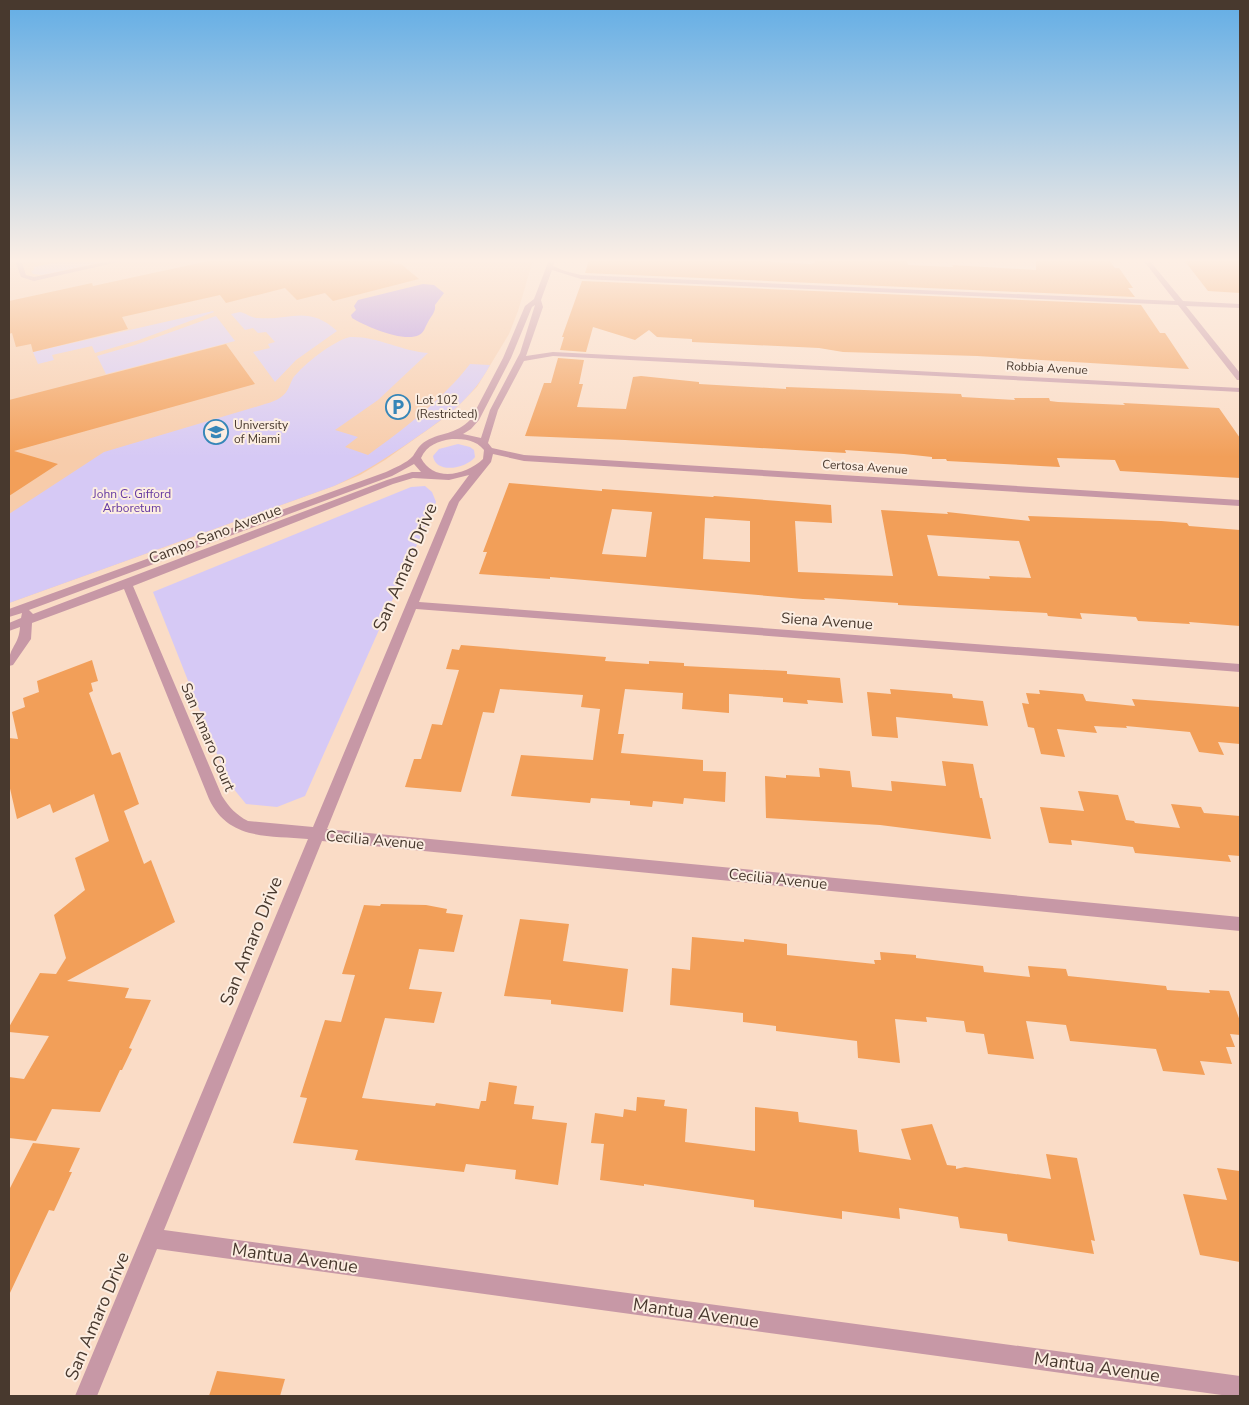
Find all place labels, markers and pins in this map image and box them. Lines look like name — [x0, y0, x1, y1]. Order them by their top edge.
place label: Lot 102 (Restricted) — [416, 392, 478, 422]
parking icon: Lot 102 (Restricted) — [385, 394, 411, 420]
place label: University of Miami — [234, 417, 289, 447]
school or university icon: University of Miami — [203, 419, 229, 445]

